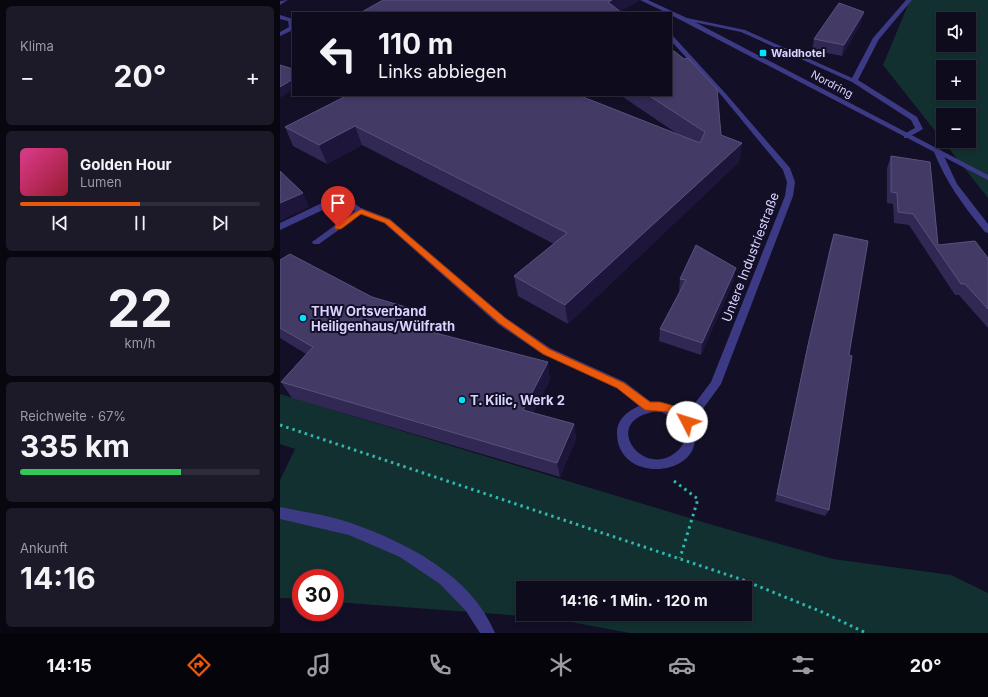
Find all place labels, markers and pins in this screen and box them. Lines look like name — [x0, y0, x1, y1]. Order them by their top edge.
place label: Waldhotel — [771, 46, 825, 60]
marker: Waldhotel — [758, 48, 768, 58]
pin — [321, 186, 355, 227]
place label: THW Ortsverband Heiligenhaus/Wülfrath — [311, 303, 455, 334]
marker: THW Ortsverband Heiligenhaus/Wülfrath — [298, 313, 308, 323]
place label: T. Kilic, Werk 2 — [470, 392, 565, 408]
marker: T. Kilic, Werk 2 — [457, 395, 467, 405]

